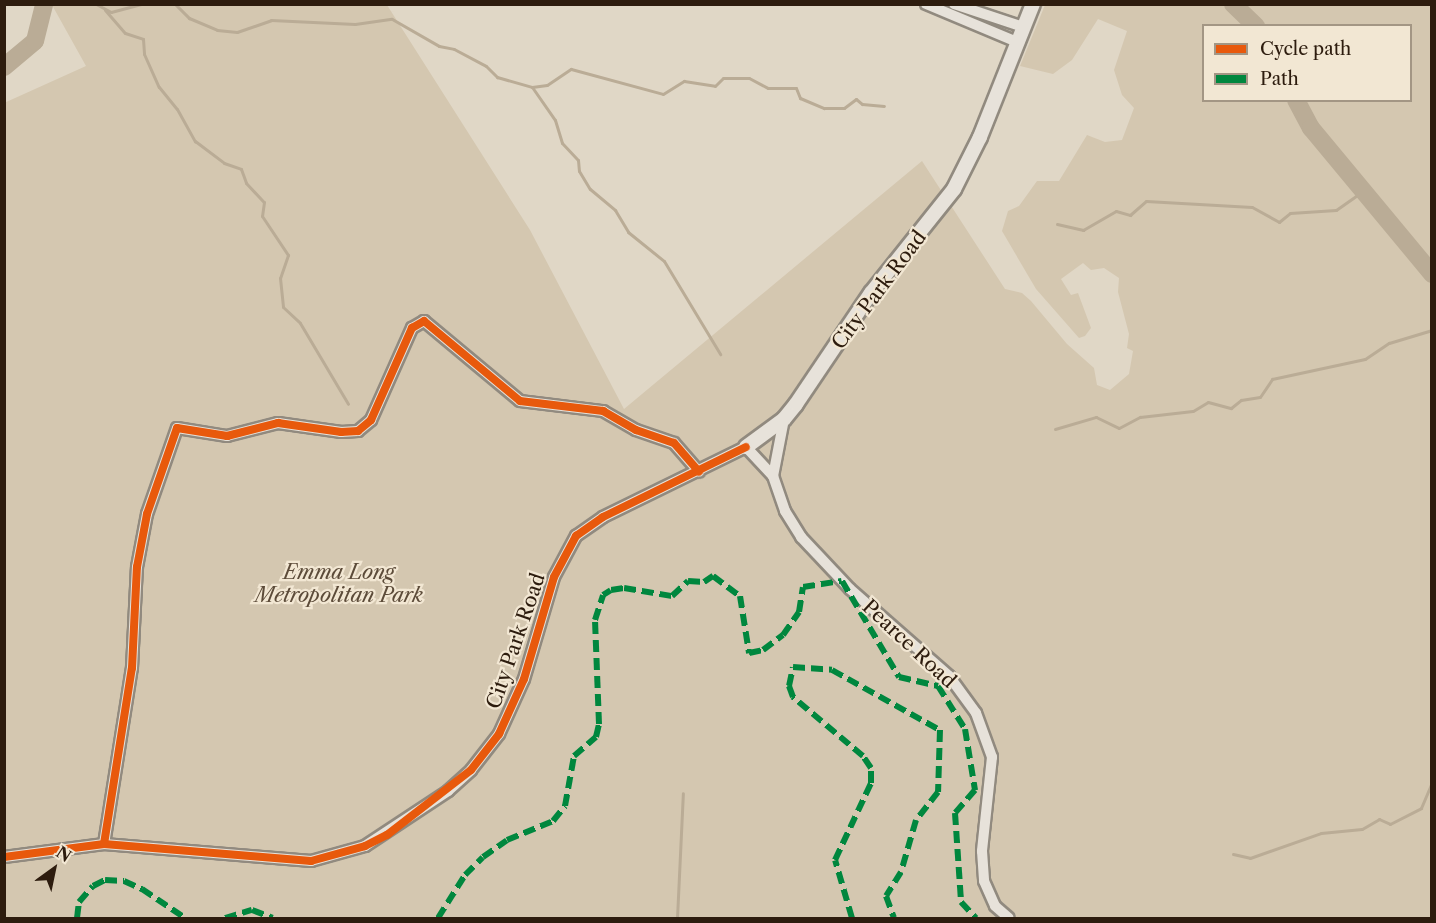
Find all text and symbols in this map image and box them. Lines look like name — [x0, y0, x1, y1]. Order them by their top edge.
legend — [1202, 24, 1412, 102]
text: Cycle path — [1260, 38, 1351, 60]
text: Path — [1260, 68, 1299, 90]
street label: City Park Road — [826, 226, 932, 354]
park label: Emma Long Metropolitan Park — [255, 560, 423, 607]
street label: City Park Road — [481, 569, 551, 713]
street label: Pearce Road — [857, 595, 961, 693]
north arrow — [24, 839, 84, 899]
text: N — [53, 842, 75, 866]

